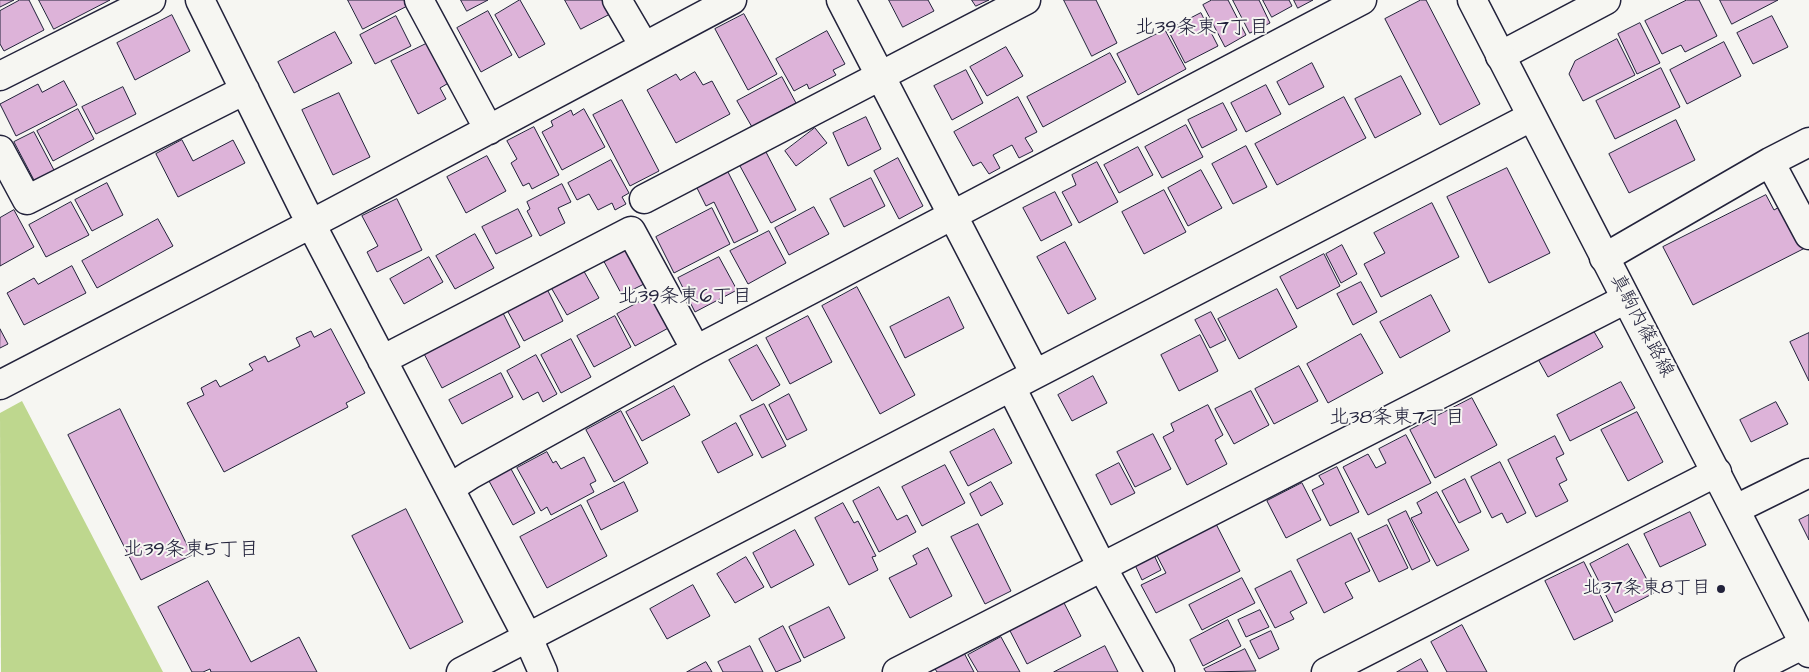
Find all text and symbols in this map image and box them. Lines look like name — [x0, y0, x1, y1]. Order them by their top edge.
district label: 北39条東7丁目 — [1135, 17, 1269, 41]
street label: 真駒内篠路線 — [1604, 270, 1678, 382]
district label: 北39条東6丁目 — [618, 286, 752, 310]
district label: 北38条東7丁目 — [1329, 407, 1465, 431]
district label: 北39条東5丁目 — [123, 539, 259, 563]
place label: 北37条東8丁目 — [1582, 578, 1711, 600]
marker: 北37条東8丁目 — [1715, 583, 1727, 595]

